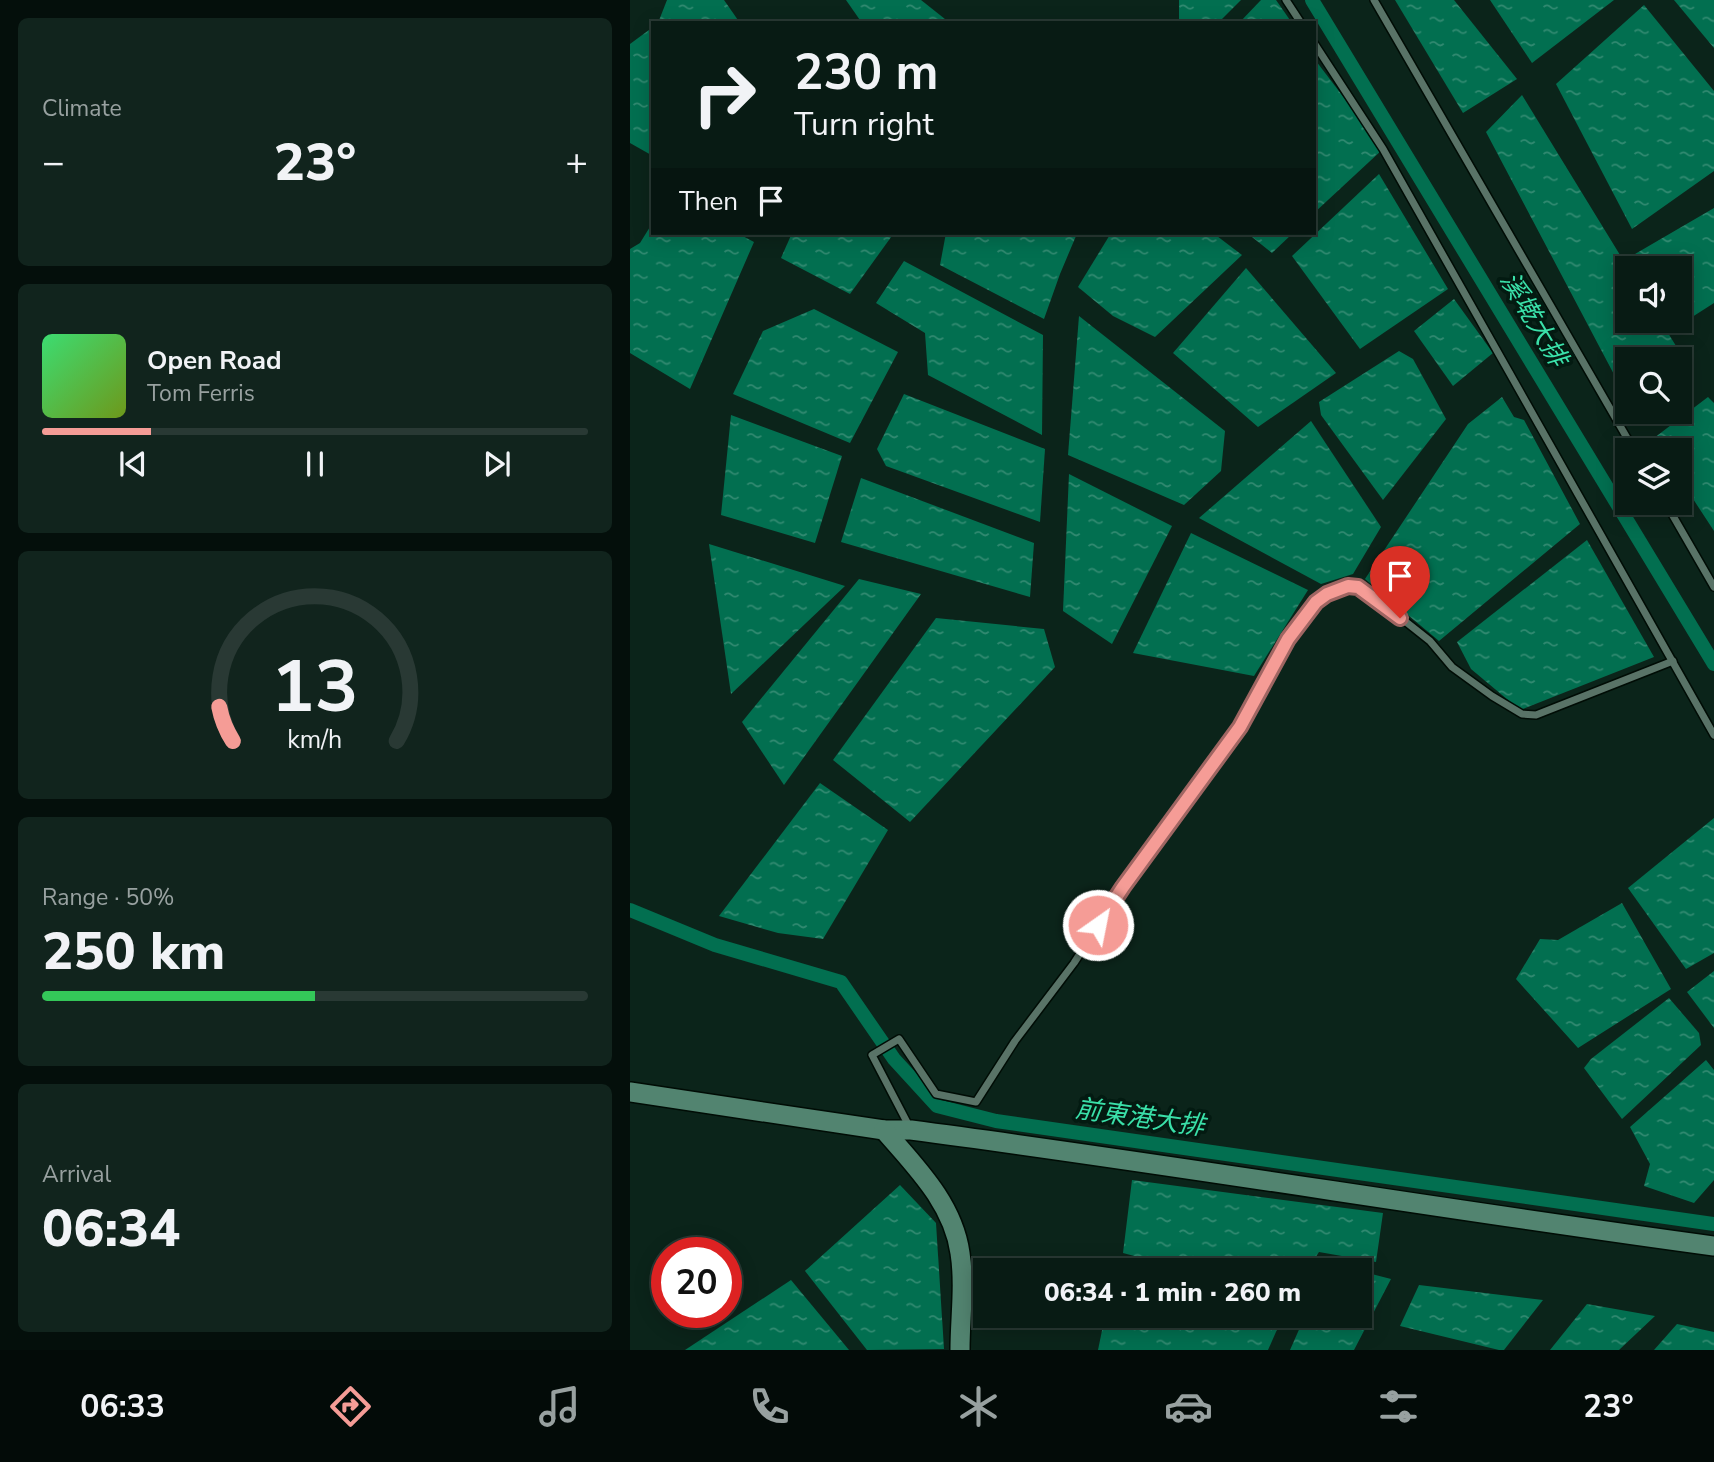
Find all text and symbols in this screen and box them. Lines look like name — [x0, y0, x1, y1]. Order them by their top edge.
text: 230 m — [794, 39, 938, 106]
icon: right — [679, 49, 770, 140]
text: Climate — [42, 93, 122, 124]
text: Turn right — [794, 103, 934, 146]
text: 23° — [274, 127, 356, 198]
text: − — [42, 137, 65, 188]
text: + — [565, 137, 588, 188]
icon: arrive — [752, 182, 790, 220]
text: Then — [679, 184, 738, 219]
map controls — [1615, 256, 1692, 515]
button: sound — [1615, 256, 1692, 333]
water label: 溪墘大排 — [1492, 266, 1577, 375]
text: Open Road — [147, 343, 282, 378]
button: search — [1615, 347, 1692, 424]
text: Tom Ferris — [147, 378, 255, 409]
button: layers — [1615, 438, 1692, 515]
icon: previous — [114, 445, 152, 483]
icon: pause — [296, 445, 334, 483]
icon: next — [478, 445, 516, 483]
pin — [1370, 546, 1430, 618]
icon: arrive — [1381, 557, 1419, 595]
text: 13 — [271, 637, 359, 737]
text: km/h — [287, 723, 343, 757]
text: Range · 50% — [42, 882, 174, 913]
position arrow — [1061, 888, 1135, 962]
text: 250 km — [42, 916, 225, 987]
water label: 前東港大排 — [1073, 1091, 1210, 1144]
text: Arrival — [42, 1159, 111, 1190]
text: 06:34 — [42, 1193, 180, 1264]
speed limit sign: 20 — [651, 1237, 742, 1328]
text: 06:34 · 1 min · 260 m — [1044, 1275, 1301, 1310]
icon: directions — [326, 1382, 375, 1431]
icon: music — [535, 1382, 584, 1431]
icon: phone — [745, 1382, 794, 1431]
icon: climate — [954, 1382, 1003, 1431]
icon: car — [1164, 1382, 1213, 1431]
icon: filters — [1374, 1382, 1423, 1431]
text: 06:33 — [80, 1385, 165, 1428]
text: 23° — [1583, 1385, 1634, 1428]

